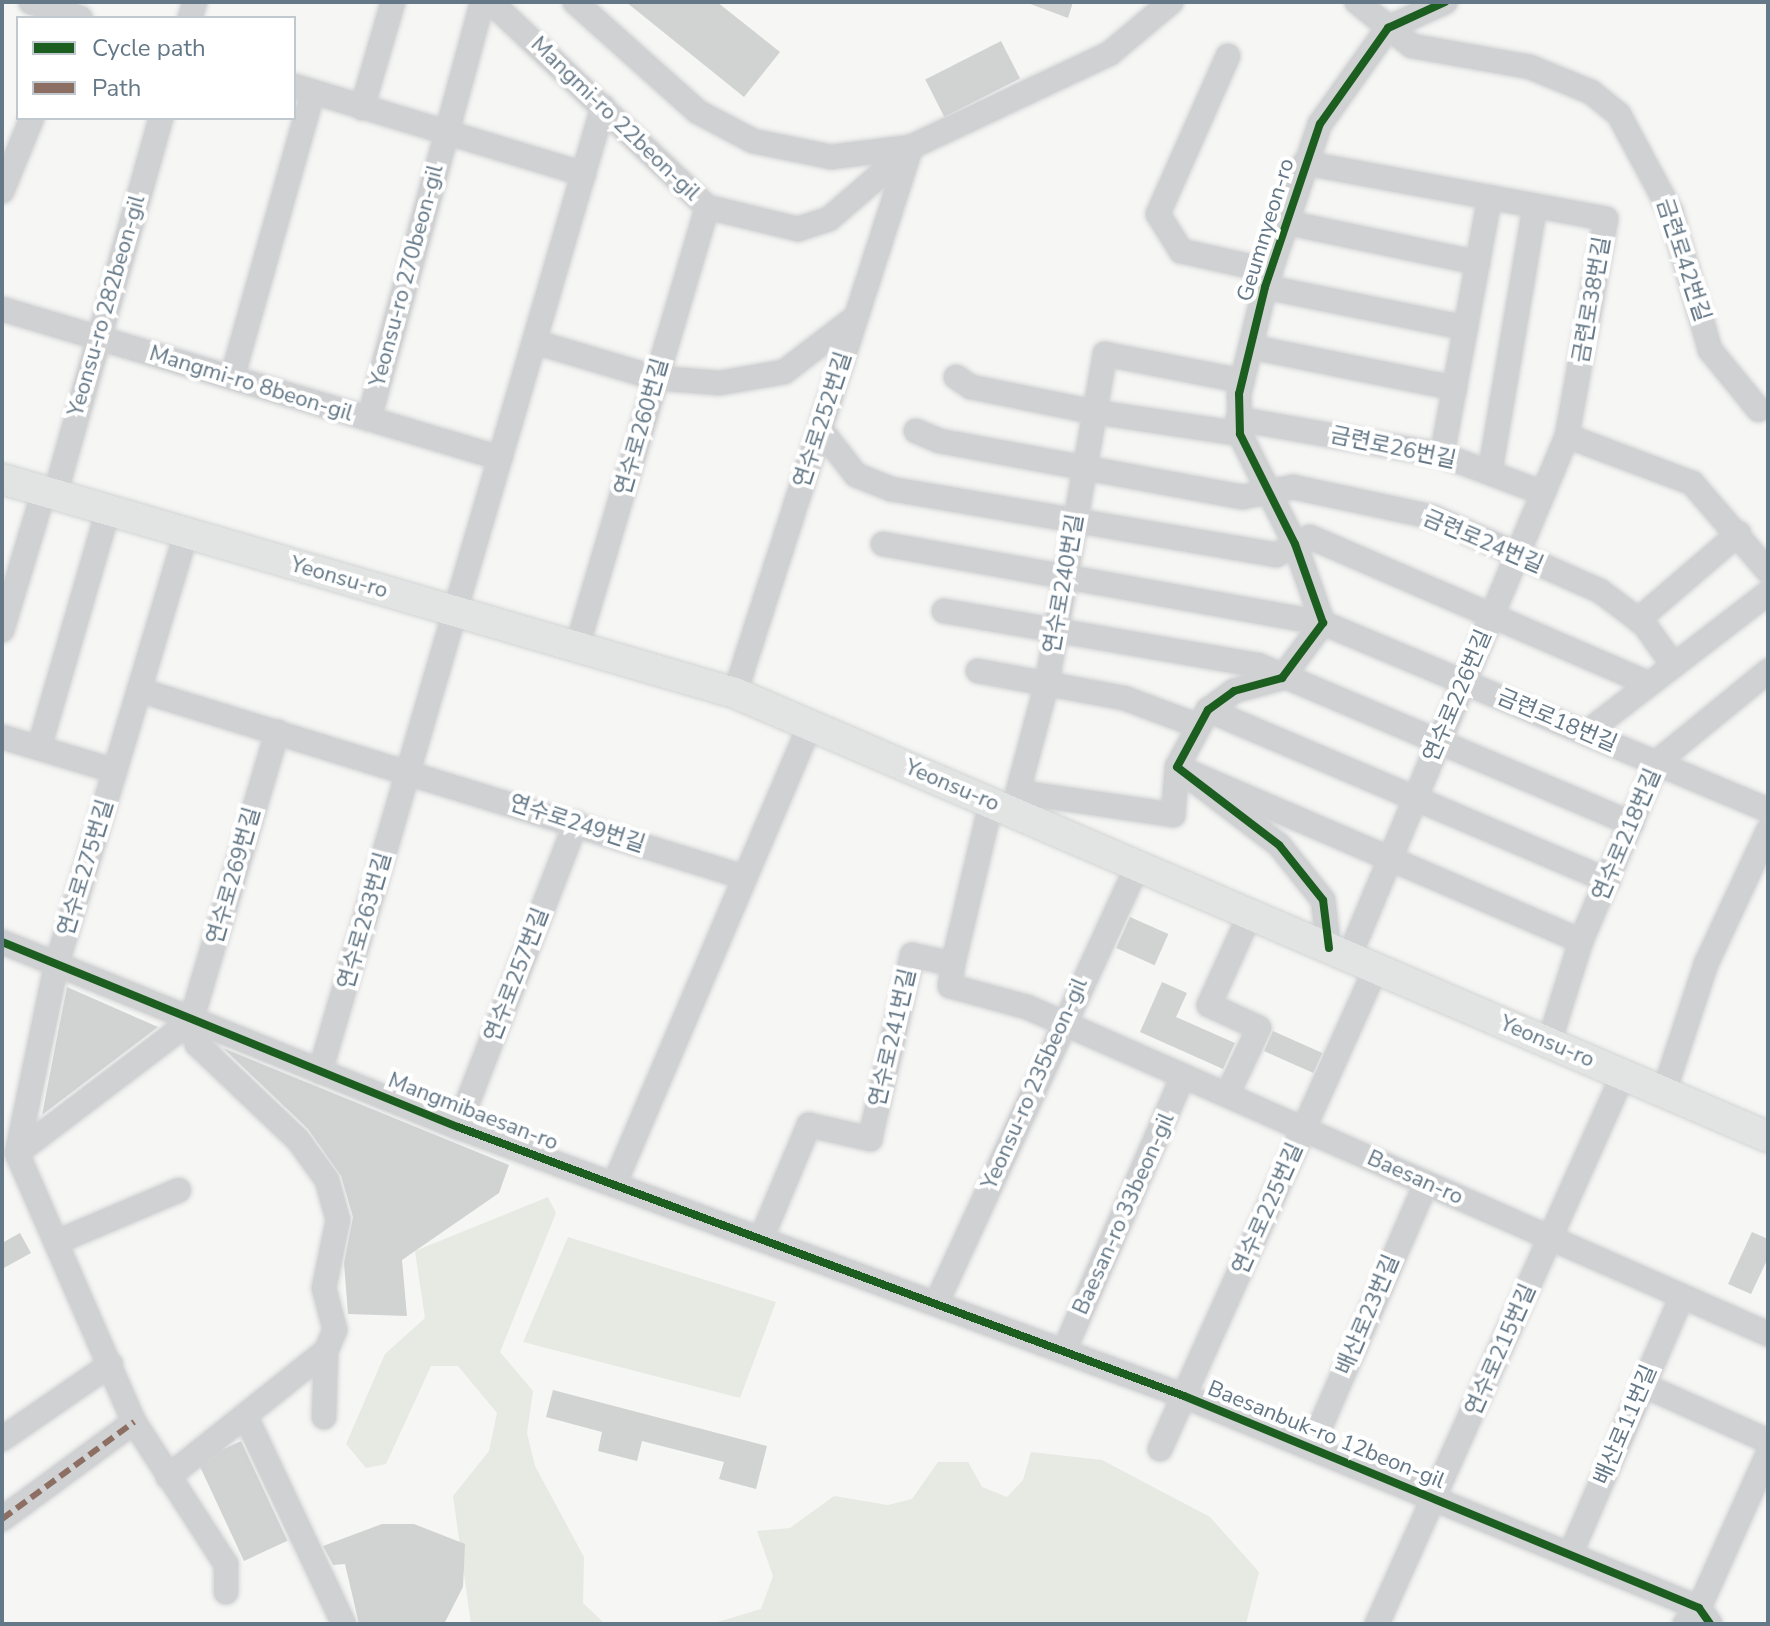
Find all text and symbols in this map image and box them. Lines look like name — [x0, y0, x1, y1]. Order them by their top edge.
legend — [16, 16, 296, 120]
text: Cycle path — [92, 32, 206, 64]
street label: Mangmi-ro 22beon-gil — [525, 32, 705, 206]
text: Path — [92, 72, 141, 104]
street label: Geumnyeon-ro — [1232, 155, 1300, 305]
street label: Yeonsu-ro 270beon-gil — [365, 162, 449, 390]
street label: Yeonsu-ro 282beon-gil — [63, 192, 151, 420]
street label: 금련로42번길 — [1651, 195, 1715, 325]
street label: 금련로38번길 — [1568, 235, 1616, 365]
street label: Mangmi-ro 8beon-gil — [146, 340, 356, 428]
street label: 연수로252번길 — [789, 349, 857, 491]
street label: 연수로260번길 — [610, 356, 674, 498]
street label: 금련로26번길 — [1328, 422, 1458, 474]
street label: 금련로24번길 — [1419, 505, 1547, 579]
street label: 연수로240번길 — [1039, 512, 1089, 656]
street label: Yeonsu-ro — [287, 552, 391, 604]
street label: 연수로226번길 — [1418, 626, 1498, 766]
street label: 금련로18번길 — [1493, 684, 1621, 758]
street label: Yeonsu-ro — [901, 754, 1003, 818]
street label: 연수로218번길 — [1587, 765, 1667, 905]
street label: 연수로249번길 — [506, 790, 648, 858]
street label: 연수로275번길 — [53, 797, 119, 939]
street label: 연수로269번길 — [202, 805, 266, 947]
street label: 연수로263번길 — [333, 850, 397, 992]
street label: 연수로257번길 — [479, 905, 555, 1045]
street label: 연수로241번길 — [864, 966, 922, 1110]
street label: Yeonsu-ro 235beon-gil — [976, 974, 1094, 1194]
street label: Yeonsu-ro — [1496, 1010, 1598, 1074]
street label: Mangmibaesan-ro — [384, 1067, 562, 1157]
street label: Baesan-ro 33beon-gil — [1068, 1109, 1180, 1319]
street label: 연수로225번길 — [1227, 1139, 1309, 1279]
street label: Baesan-ro — [1363, 1145, 1467, 1211]
street label: 배산로23번길 — [1331, 1251, 1405, 1379]
street label: 연수로215번길 — [1460, 1280, 1542, 1420]
street label: 배산로11번길 — [1589, 1361, 1663, 1489]
street label: Baesanbuk-ro 12beon-gil — [1204, 1375, 1448, 1495]

